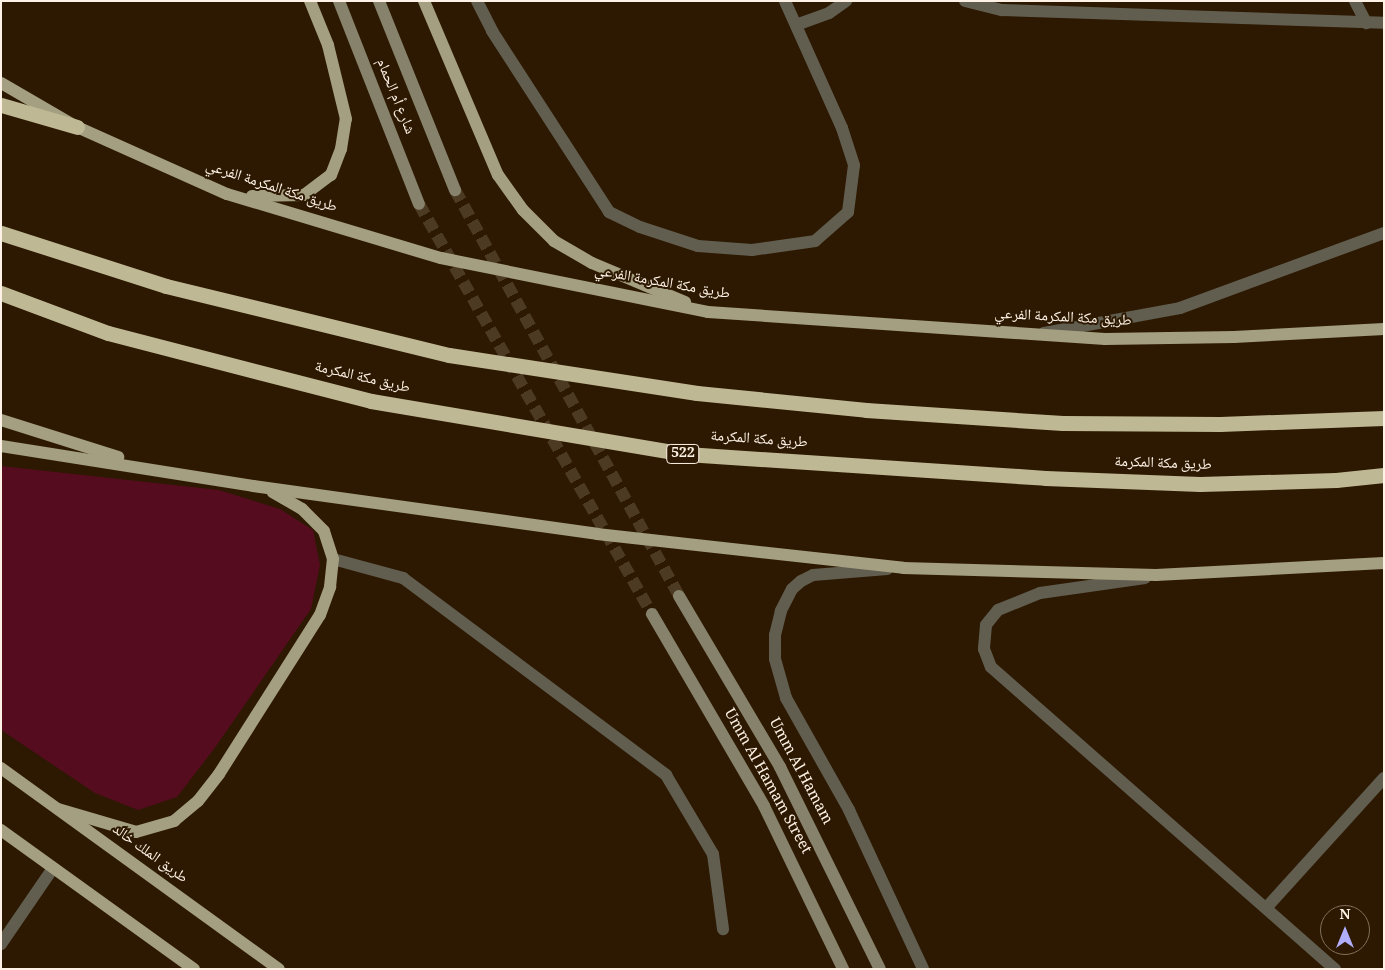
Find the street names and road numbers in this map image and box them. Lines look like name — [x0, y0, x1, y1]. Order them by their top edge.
street label: شارع أم الحمام — [371, 56, 417, 138]
street label: طريق مكة المكرمة الفرعي — [203, 158, 339, 218]
street label: طريق مكة المكرمة الفرعي — [593, 263, 731, 305]
street label: طريق مكة المكرمة الفرعي — [994, 306, 1132, 332]
street label: طريق مكة المكرمة — [313, 359, 411, 399]
street label: طريق مكة المكرمة — [710, 429, 808, 453]
road number: 522 — [666, 442, 700, 466]
street label: طريق مكة المكرمة — [1114, 454, 1212, 476]
street label: Umm Al Hamam Street — [719, 706, 813, 858]
street label: Umm Al Hamam — [763, 716, 835, 828]
street label: طريق الملك خالد — [108, 822, 190, 888]

